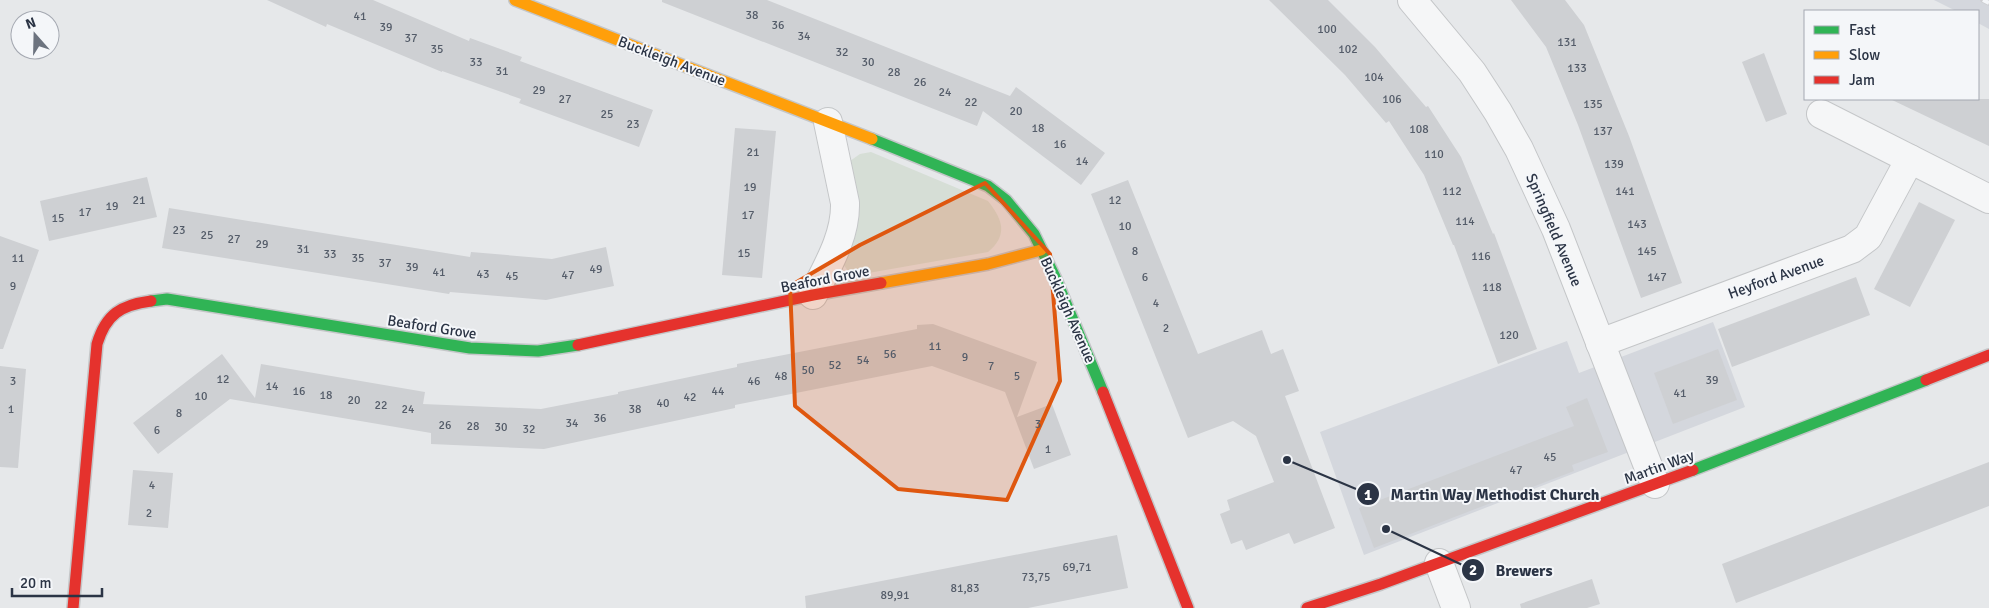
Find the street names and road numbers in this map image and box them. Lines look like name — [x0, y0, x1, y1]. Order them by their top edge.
street label: Buckleigh Avenue — [616, 32, 728, 90]
street label: Springfield Avenue — [1522, 171, 1586, 289]
street label: Heyford Avenue — [1726, 251, 1826, 303]
street label: Buckleigh Avenue — [1037, 254, 1099, 366]
street label: Beaford Grove — [779, 262, 871, 296]
street label: Beaford Grove — [386, 311, 478, 343]
street label: Martin Way — [1622, 446, 1696, 488]

